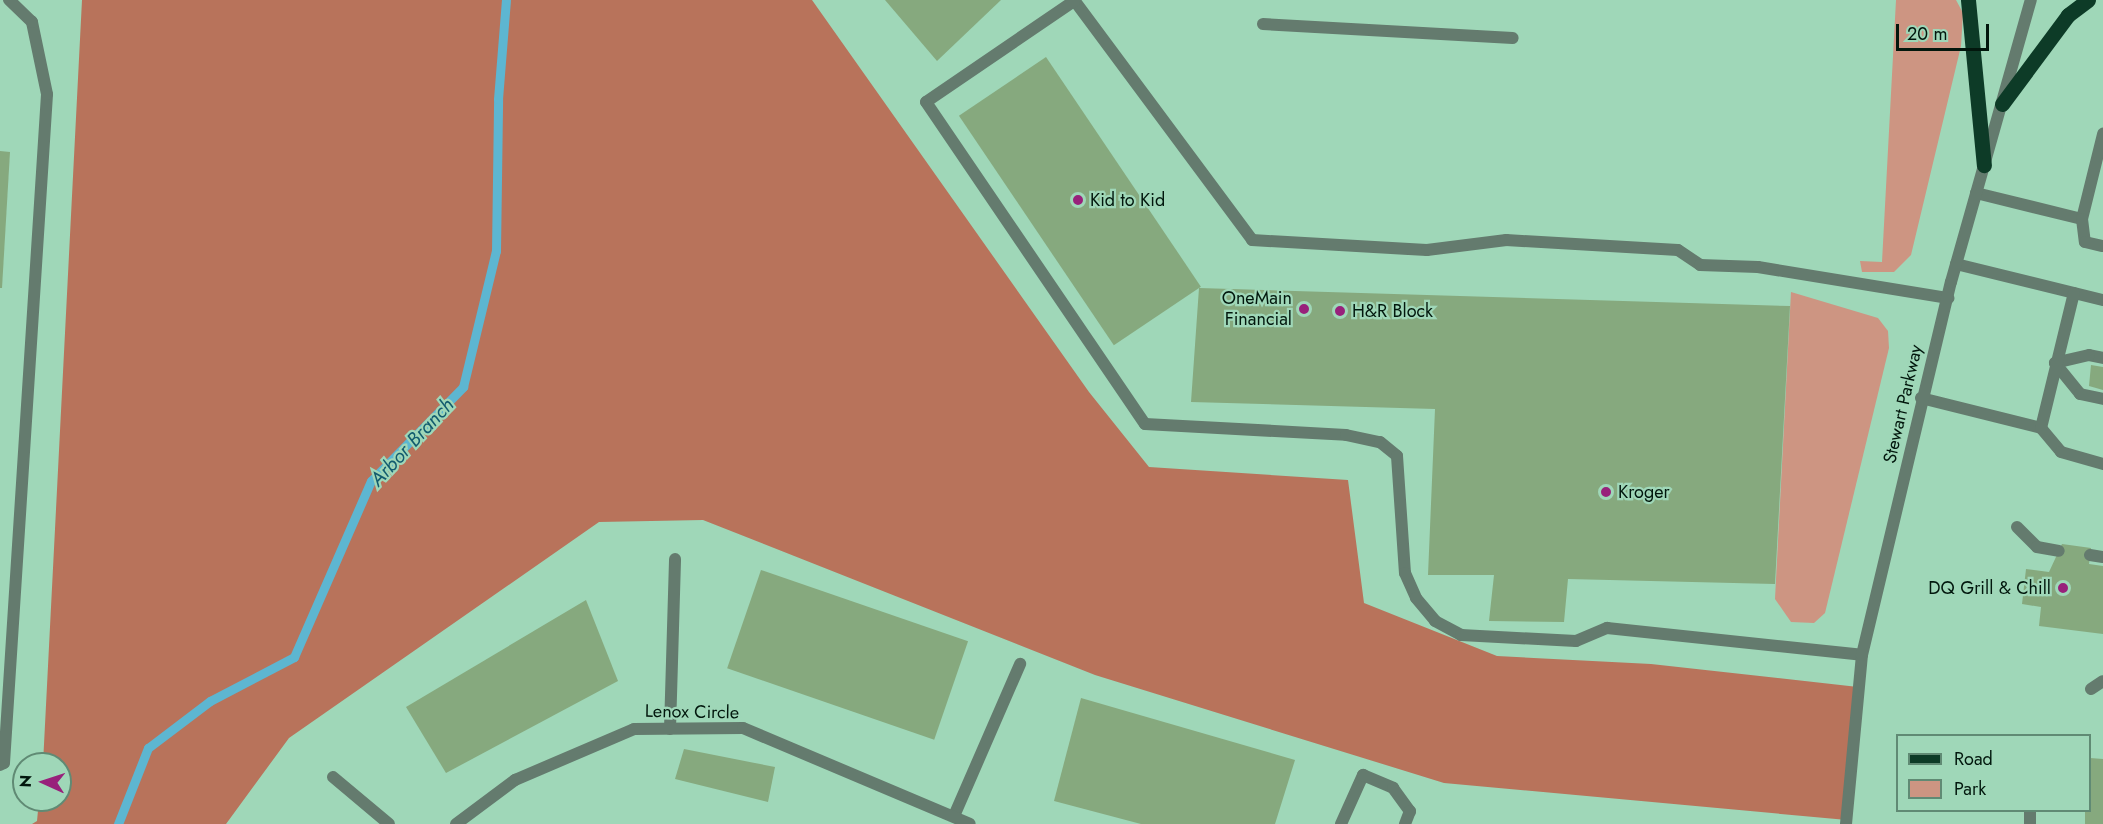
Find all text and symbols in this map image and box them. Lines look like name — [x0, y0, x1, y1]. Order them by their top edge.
scale bar — [1899, 12, 1992, 50]
text: 20 m — [1907, 21, 1947, 47]
place label: Kid to Kid — [1090, 189, 1165, 211]
marker: Kid to Kid — [1071, 193, 1085, 207]
place label: OneMain Financial — [1222, 288, 1292, 330]
place label: H&R Block — [1352, 300, 1433, 322]
marker: OneMain Financial — [1297, 302, 1311, 316]
marker: H&R Block — [1333, 304, 1347, 318]
street label: Stewart Parkway — [1879, 343, 1927, 465]
water label: Arbor Branch — [365, 393, 459, 491]
place label: Kroger — [1618, 481, 1670, 503]
marker: Kroger — [1599, 485, 1613, 499]
place label: DQ Grill & Chill — [1928, 577, 2051, 599]
marker: DQ Grill & Chill — [2056, 581, 2070, 595]
street label: Lenox Circle — [645, 700, 739, 724]
legend — [1896, 734, 2091, 812]
text: Road — [1954, 746, 1993, 772]
north arrow — [12, 752, 72, 812]
text: N — [14, 774, 37, 788]
text: Park — [1954, 776, 1986, 802]

